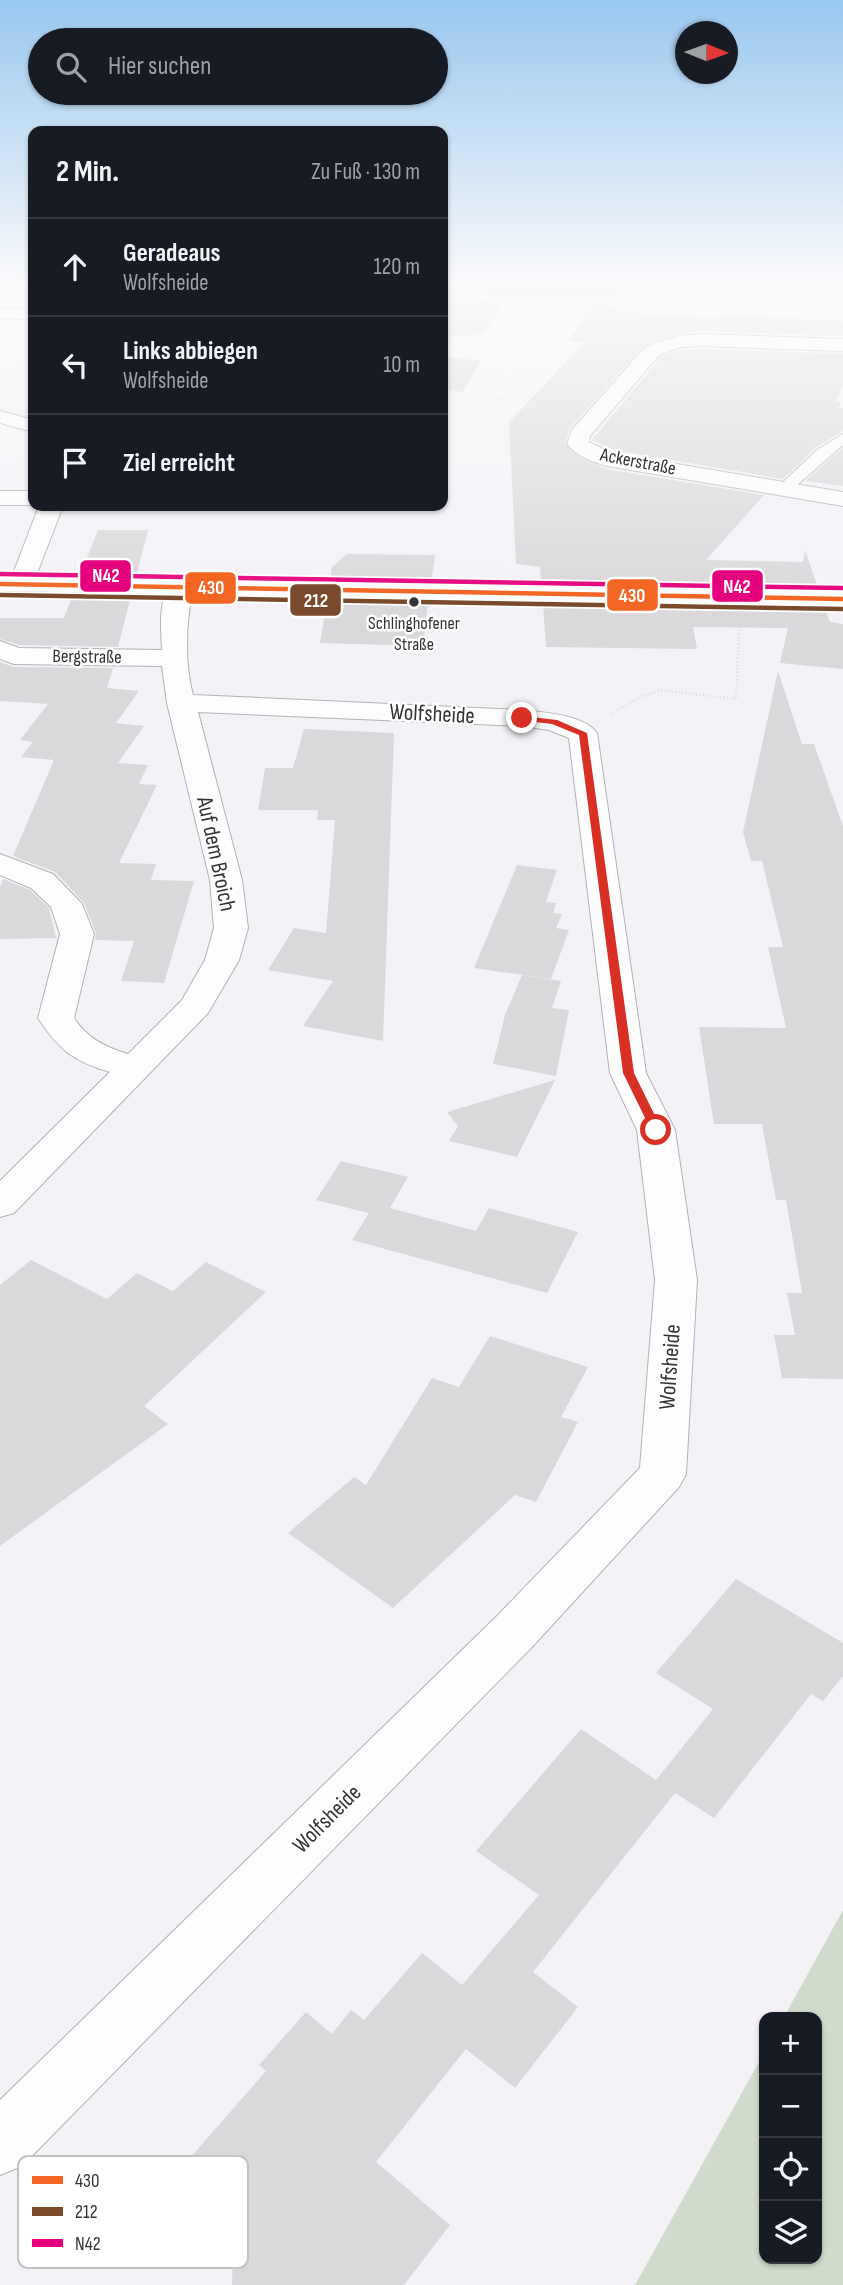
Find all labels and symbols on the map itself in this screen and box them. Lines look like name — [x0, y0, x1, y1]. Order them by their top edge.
north arrow — [675, 21, 738, 84]
street label: Ackerstraße — [597, 443, 678, 481]
line badge: N42 — [79, 559, 132, 593]
text: N42 — [92, 565, 120, 588]
line badge: N42 — [711, 569, 764, 603]
line badge: 430 — [184, 571, 237, 605]
text: N42 — [723, 576, 751, 599]
text: 430 — [198, 577, 224, 600]
line badge: 430 — [606, 578, 659, 612]
line badge: 212 — [289, 583, 342, 617]
text: 430 — [619, 585, 645, 608]
text: 212 — [304, 590, 328, 613]
marker: Schlinghofener Straße — [407, 595, 421, 609]
place label: Schlinghofener Straße — [368, 613, 460, 655]
street label: Bergstraße — [52, 645, 122, 669]
street label: Wolfsheide — [389, 698, 475, 730]
route end — [506, 702, 537, 733]
street label: Auf dem Broich — [190, 793, 242, 914]
route start — [640, 1114, 671, 1145]
street label: Wolfsheide — [653, 1323, 687, 1411]
street label: Wolfsheide — [287, 1779, 367, 1859]
legend — [18, 2156, 248, 2268]
text: 430 — [75, 2170, 99, 2193]
text: 212 — [75, 2201, 98, 2224]
text: N42 — [75, 2233, 101, 2256]

